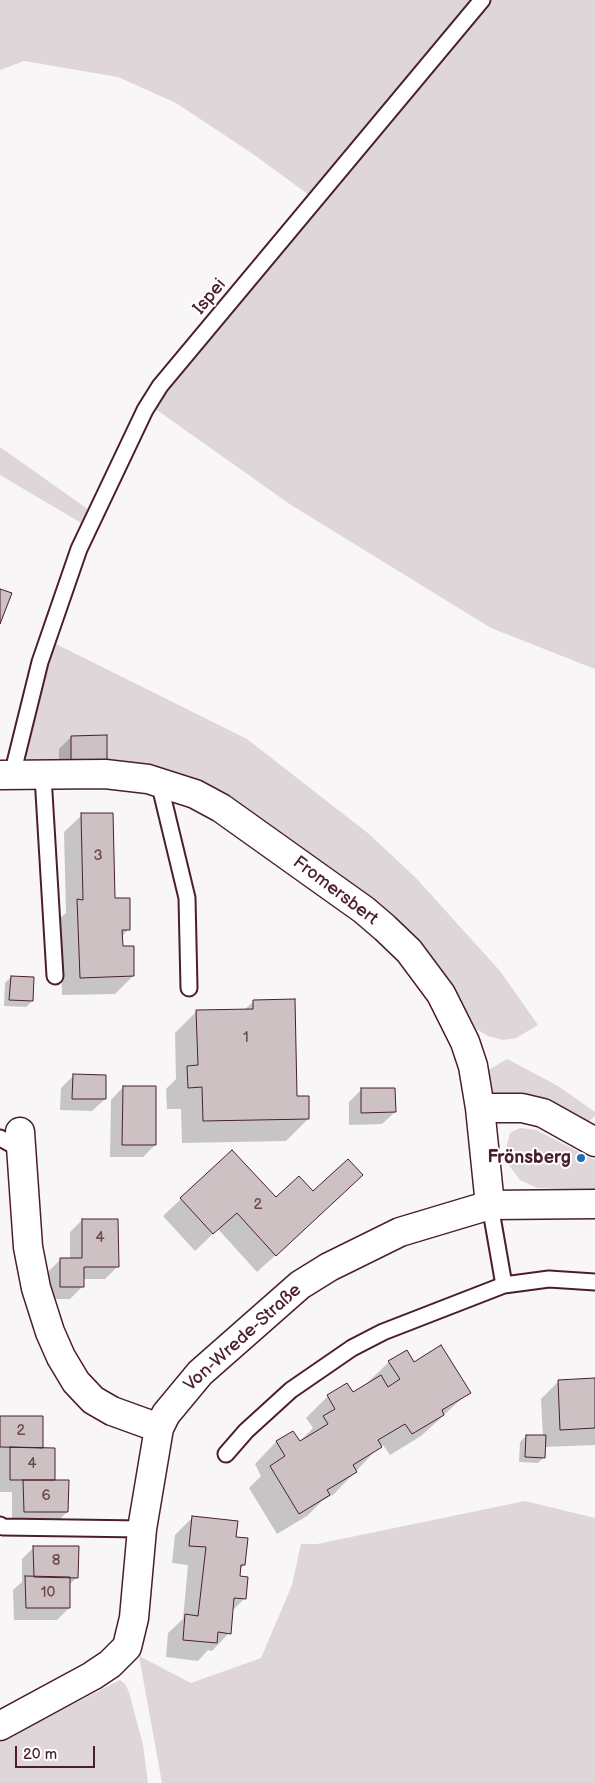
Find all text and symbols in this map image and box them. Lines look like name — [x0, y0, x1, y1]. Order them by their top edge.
street label: Ispei — [189, 275, 231, 319]
house number: 3 — [93, 847, 103, 865]
street label: Fromersbert — [288, 852, 382, 930]
house number: 1 — [243, 1029, 249, 1047]
place label: Frönsberg — [487, 1147, 571, 1169]
marker: Frönsberg — [575, 1152, 587, 1164]
house number: 2 — [254, 1196, 262, 1214]
house number: 4 — [95, 1229, 105, 1247]
street label: Von-Wrede-Straße — [180, 1280, 306, 1396]
house number: 2 — [17, 1422, 25, 1440]
house number: 4 — [27, 1455, 37, 1473]
house number: 6 — [41, 1487, 51, 1505]
house number: 8 — [52, 1552, 60, 1570]
house number: 10 — [41, 1584, 55, 1602]
scale bar — [18, 1736, 98, 1768]
text: 20 m — [23, 1745, 57, 1764]

